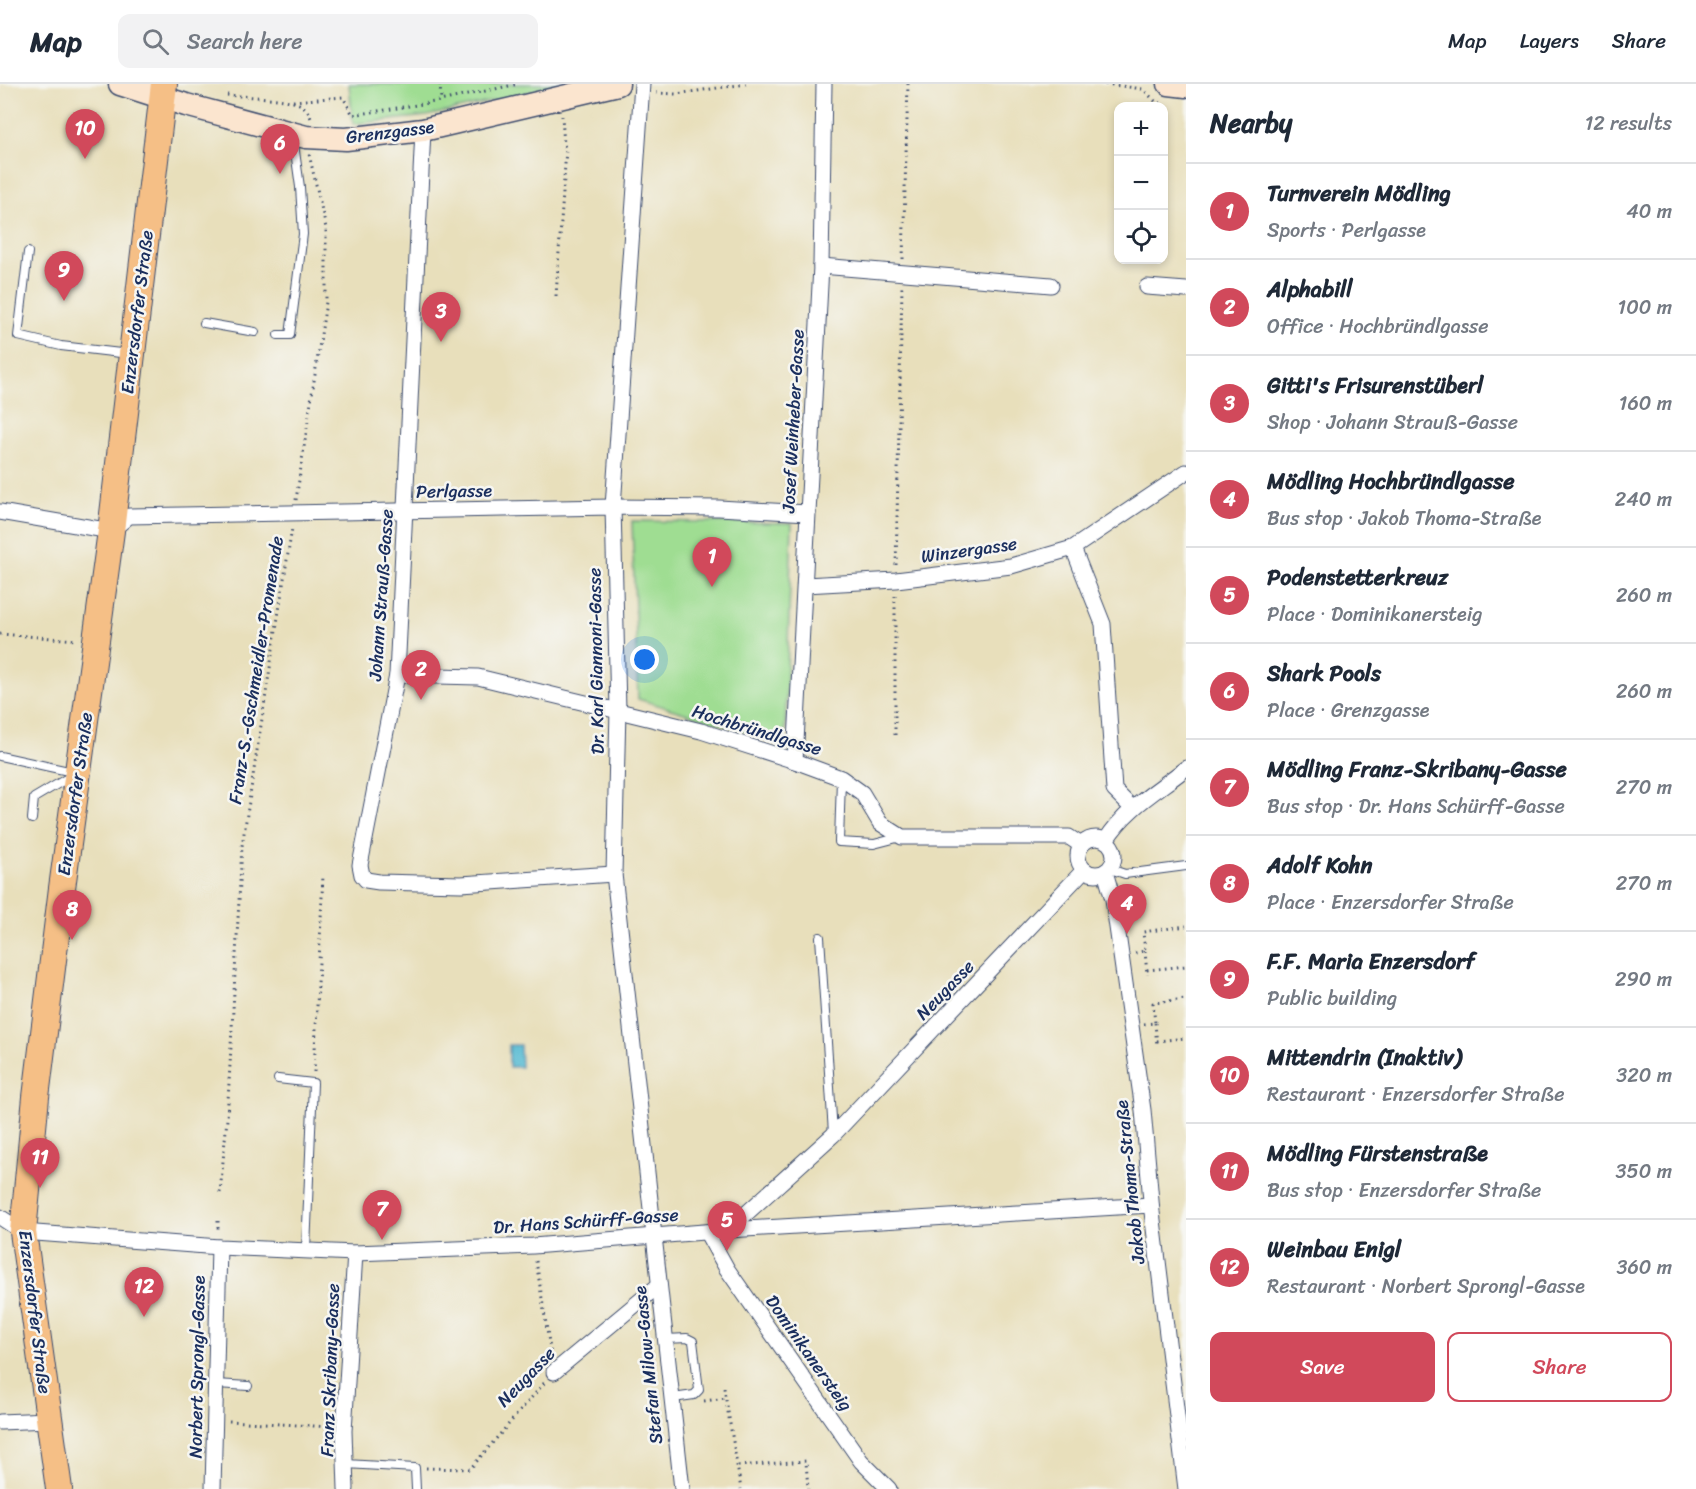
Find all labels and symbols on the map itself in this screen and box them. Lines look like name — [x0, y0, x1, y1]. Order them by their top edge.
pin: 10 — [66, 110, 104, 159]
street label: Grenzgasse — [344, 111, 436, 153]
pin: 6 — [260, 124, 300, 174]
street label: Enzersdorfer Straße — [111, 228, 163, 396]
pin: 9 — [44, 252, 84, 301]
pin: 3 — [422, 292, 460, 342]
street label: Josef Weinheber-Gasse — [772, 328, 814, 515]
street label: Perlgasse — [416, 474, 493, 508]
street label: Johann Strauß-Gasse — [359, 508, 403, 683]
street label: Winzergasse — [919, 527, 1019, 573]
street label: Franz-S.-Gschmeidler-Promenade — [219, 534, 293, 806]
pin: 1 — [692, 538, 732, 587]
street label: Dr. Karl Giannoni-Gasse — [578, 567, 614, 755]
your location — [630, 645, 659, 674]
pin: 2 — [402, 650, 440, 700]
street label: Hochbründlgasse — [688, 695, 826, 765]
street label: Enzersdorfer Straße — [48, 710, 102, 878]
pin: 4 — [1108, 884, 1146, 934]
pin: 8 — [52, 890, 92, 940]
street label: Neugasse — [908, 952, 982, 1028]
street label: Jakob Thoma-Straße — [1105, 1098, 1155, 1267]
pin: 11 — [20, 1138, 60, 1188]
pin: 7 — [362, 1190, 401, 1240]
street label: Dr. Hans Schürff-Gasse — [492, 1199, 680, 1243]
pin: 5 — [708, 1202, 746, 1251]
street label: Enzersdorfer Straße — [9, 1228, 61, 1396]
pin: 12 — [124, 1268, 164, 1317]
street label: Norbert Sprongl-Gasse — [179, 1275, 215, 1459]
street label: Franz Skribany-Gasse — [311, 1283, 349, 1457]
street label: Stefan Milow-Gasse — [624, 1284, 672, 1446]
street label: Dominikanersteig — [757, 1288, 861, 1418]
street label: Neugasse — [489, 1339, 563, 1415]

